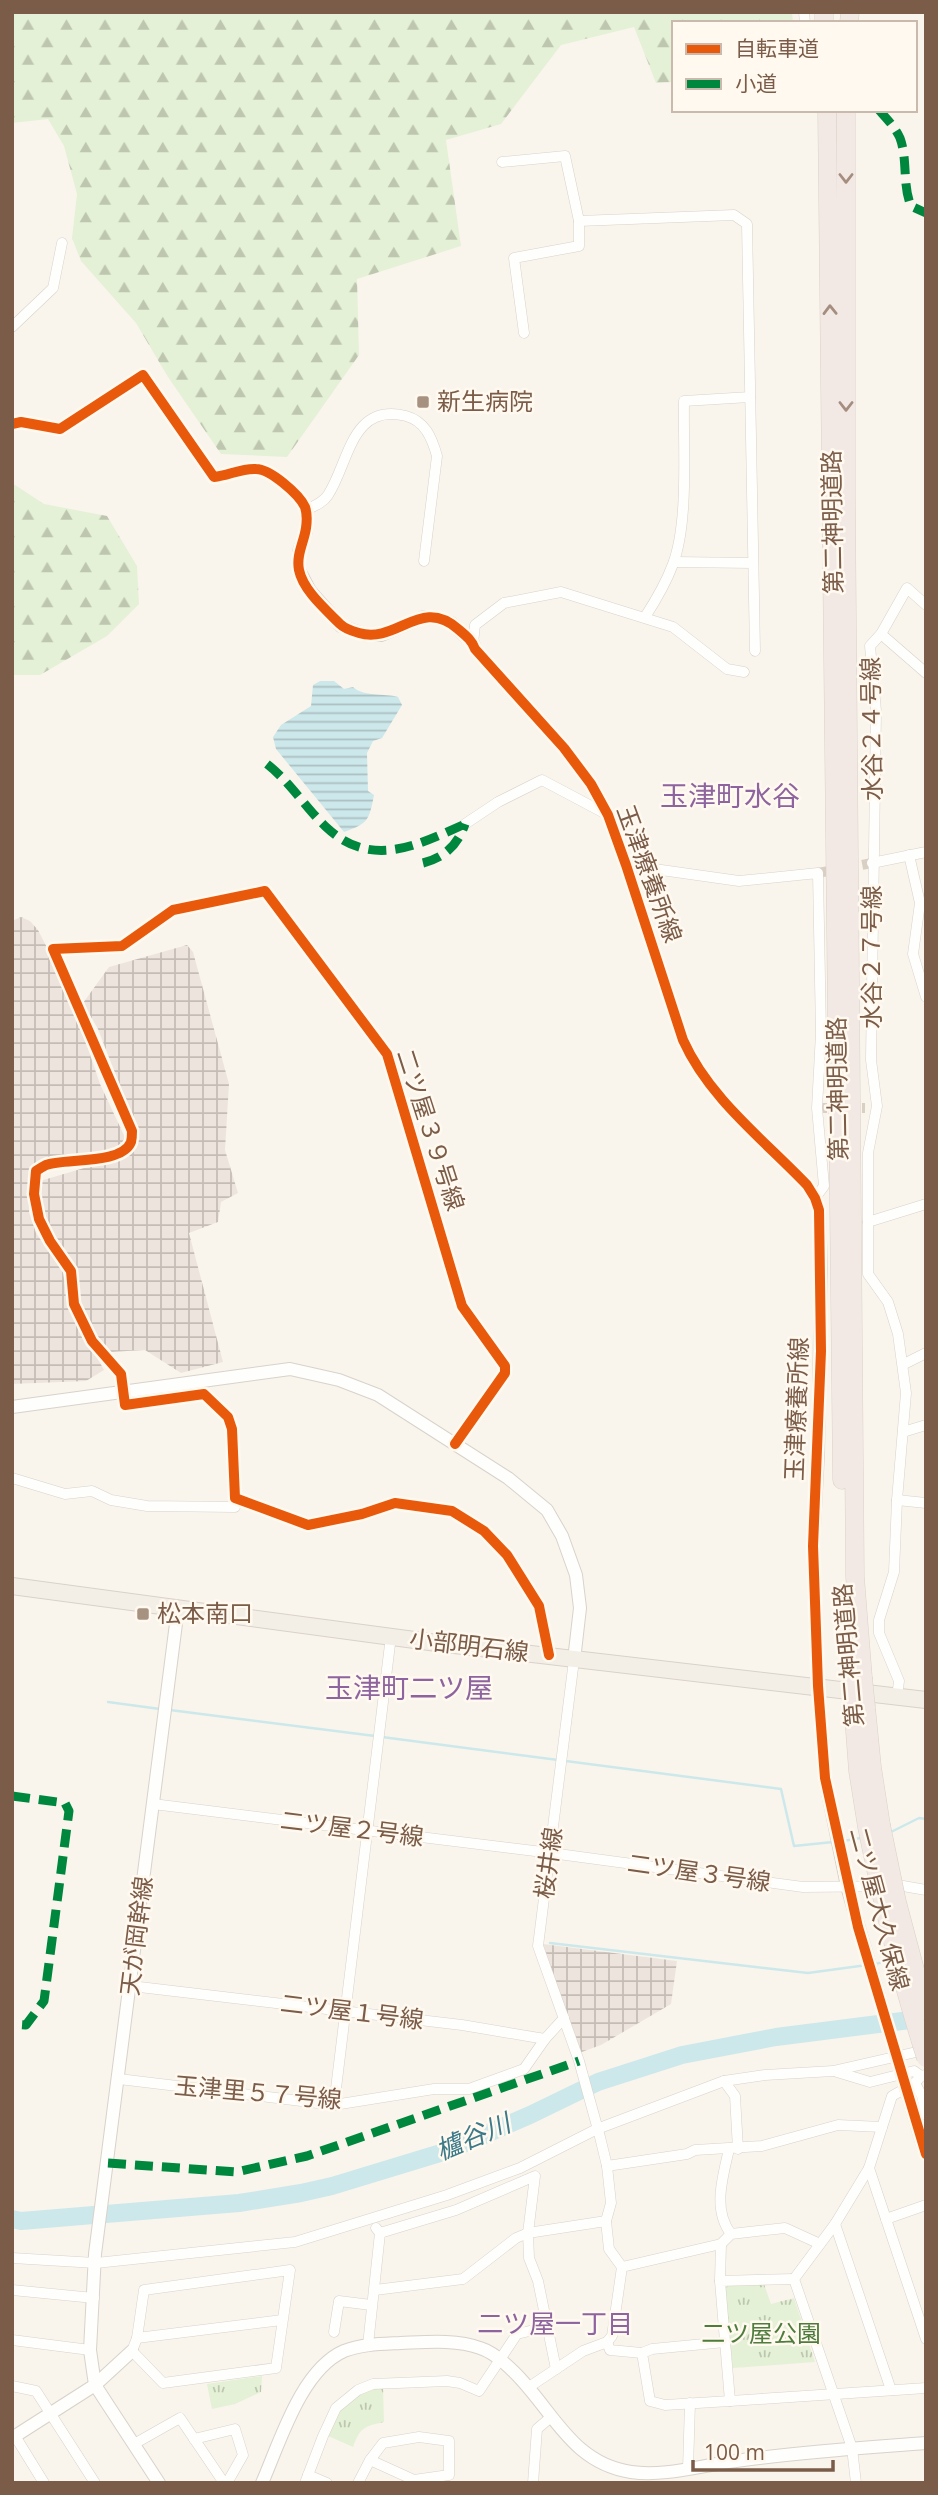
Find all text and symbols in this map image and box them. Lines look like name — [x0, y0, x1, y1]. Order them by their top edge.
legend — [672, 21, 917, 112]
text: 自転車道 — [735, 34, 819, 62]
text: 小道 — [735, 69, 777, 97]
one-way arrow — [838, 174, 854, 184]
one-way arrow — [823, 304, 838, 315]
place label: 新生病院 — [437, 384, 533, 417]
marker: 新生病院 — [415, 394, 431, 410]
one-way arrow — [838, 401, 854, 412]
street label: 第二神明道路 — [814, 450, 849, 594]
street label: 水谷２４号線 — [853, 657, 888, 801]
district label: 玉津町水谷 — [660, 776, 800, 814]
street label: 玉津療養所線 — [610, 800, 691, 947]
street label: 水谷２７号線 — [854, 885, 887, 1029]
street label: 第二神明道路 — [819, 1017, 854, 1161]
street label: 二ツ屋３９号線 — [390, 1045, 473, 1215]
street label: 玉津療養所線 — [776, 1336, 815, 1481]
street label: 第二神明道路 — [825, 1582, 870, 1728]
place label: 松本南口 — [157, 1596, 253, 1629]
marker: 松本南口 — [135, 1606, 151, 1622]
street label: 小部明石線 — [408, 1621, 531, 1668]
district label: 玉津町二ツ屋 — [325, 1668, 493, 1706]
street label: 二ツ屋２号線 — [279, 1802, 426, 1853]
street label: 二ツ屋大久保線 — [843, 1823, 918, 1994]
street label: 桜井線 — [526, 1825, 569, 1901]
street label: 二ツ屋３号線 — [626, 1845, 773, 1898]
street label: 天が岡幹線 — [112, 1874, 159, 1997]
street label: 二ツ屋１号線 — [279, 1985, 426, 2036]
street label: 玉津里５７号線 — [173, 2068, 343, 2115]
water label: 櫨谷川 — [430, 2103, 518, 2168]
district label: 二ツ屋一丁目 — [477, 2305, 633, 2341]
park label: 二ツ屋公園 — [701, 2316, 821, 2349]
scale bar — [693, 2428, 833, 2472]
text: 100 m — [704, 2438, 765, 2466]

